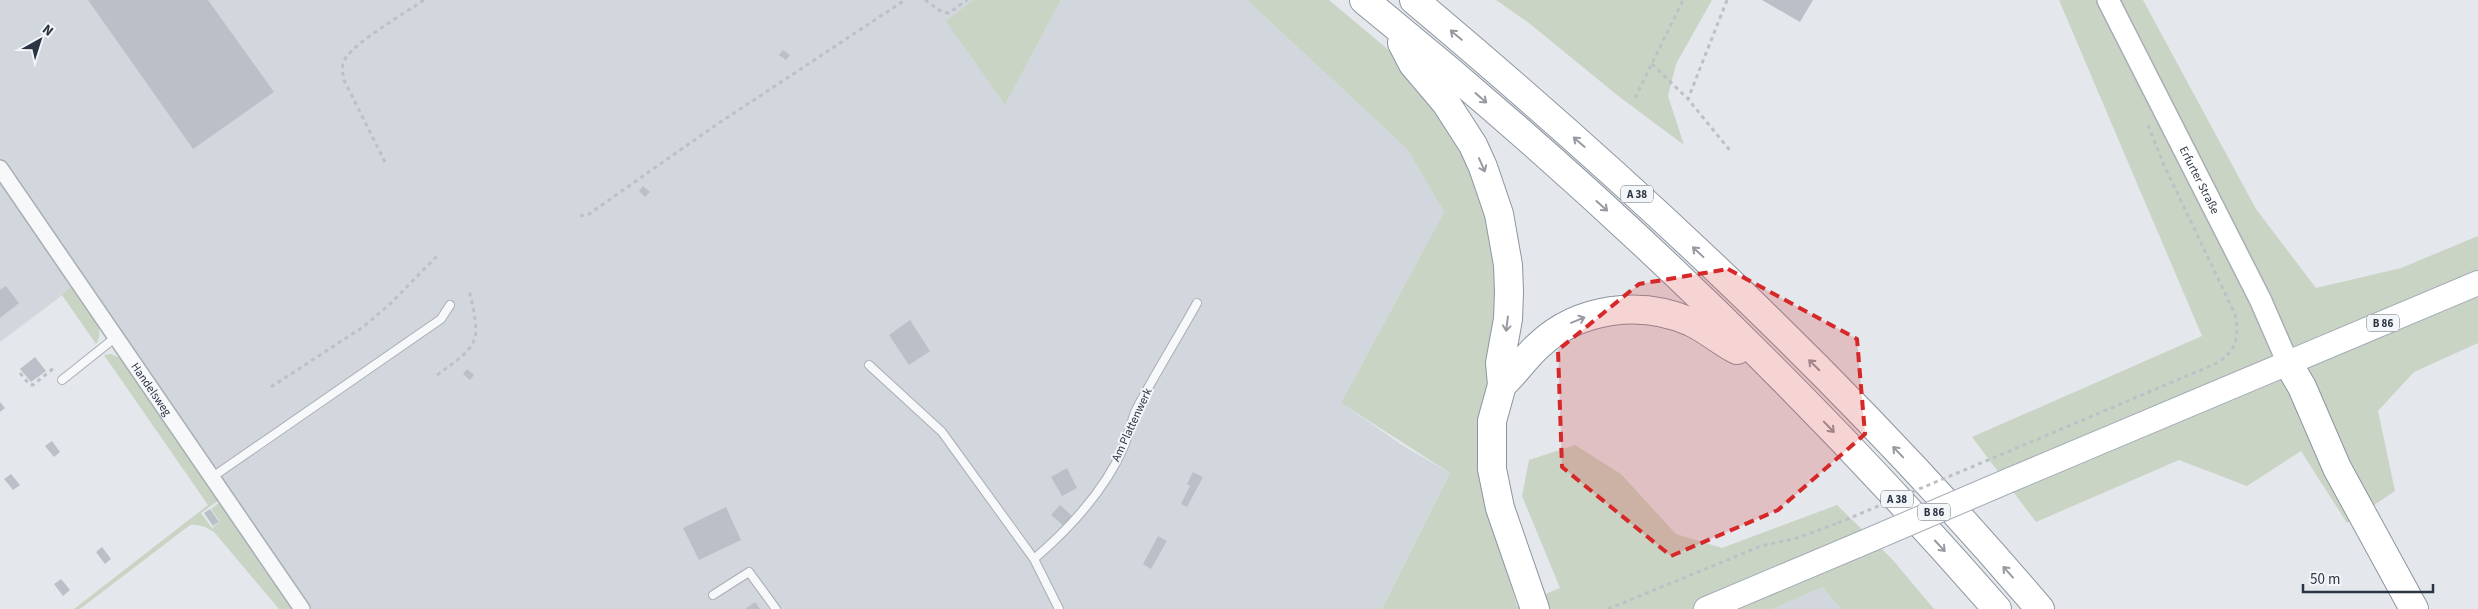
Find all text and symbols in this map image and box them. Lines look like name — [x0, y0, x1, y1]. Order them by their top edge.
north arrow — [15, 15, 65, 65]
text: N — [38, 20, 57, 41]
one-way arrow — [1450, 30, 1463, 41]
one-way arrow — [1474, 93, 1487, 104]
one-way arrow — [1572, 136, 1585, 147]
street label: Erfurter Straße — [2175, 143, 2224, 217]
one-way arrow — [1478, 157, 1488, 172]
road number: A 38 — [1621, 185, 1653, 202]
one-way arrow — [1595, 201, 1608, 212]
one-way arrow — [1692, 246, 1705, 258]
road number: B 86 — [2367, 314, 2399, 332]
one-way arrow — [1502, 315, 1512, 331]
one-way arrow — [1570, 315, 1585, 325]
street label: Handelsweg — [127, 359, 176, 419]
one-way arrow — [1808, 359, 1820, 372]
street label: Am Plattenwerk — [1108, 385, 1157, 465]
one-way arrow — [1823, 421, 1835, 434]
one-way arrow — [1892, 446, 1904, 459]
road number: A 38 — [1881, 490, 1913, 508]
road number: B 86 — [1918, 504, 1950, 520]
one-way arrow — [1934, 540, 1946, 553]
scale bar — [2303, 562, 2433, 594]
one-way arrow — [2002, 566, 2014, 579]
text: 50 m — [2310, 569, 2340, 590]

